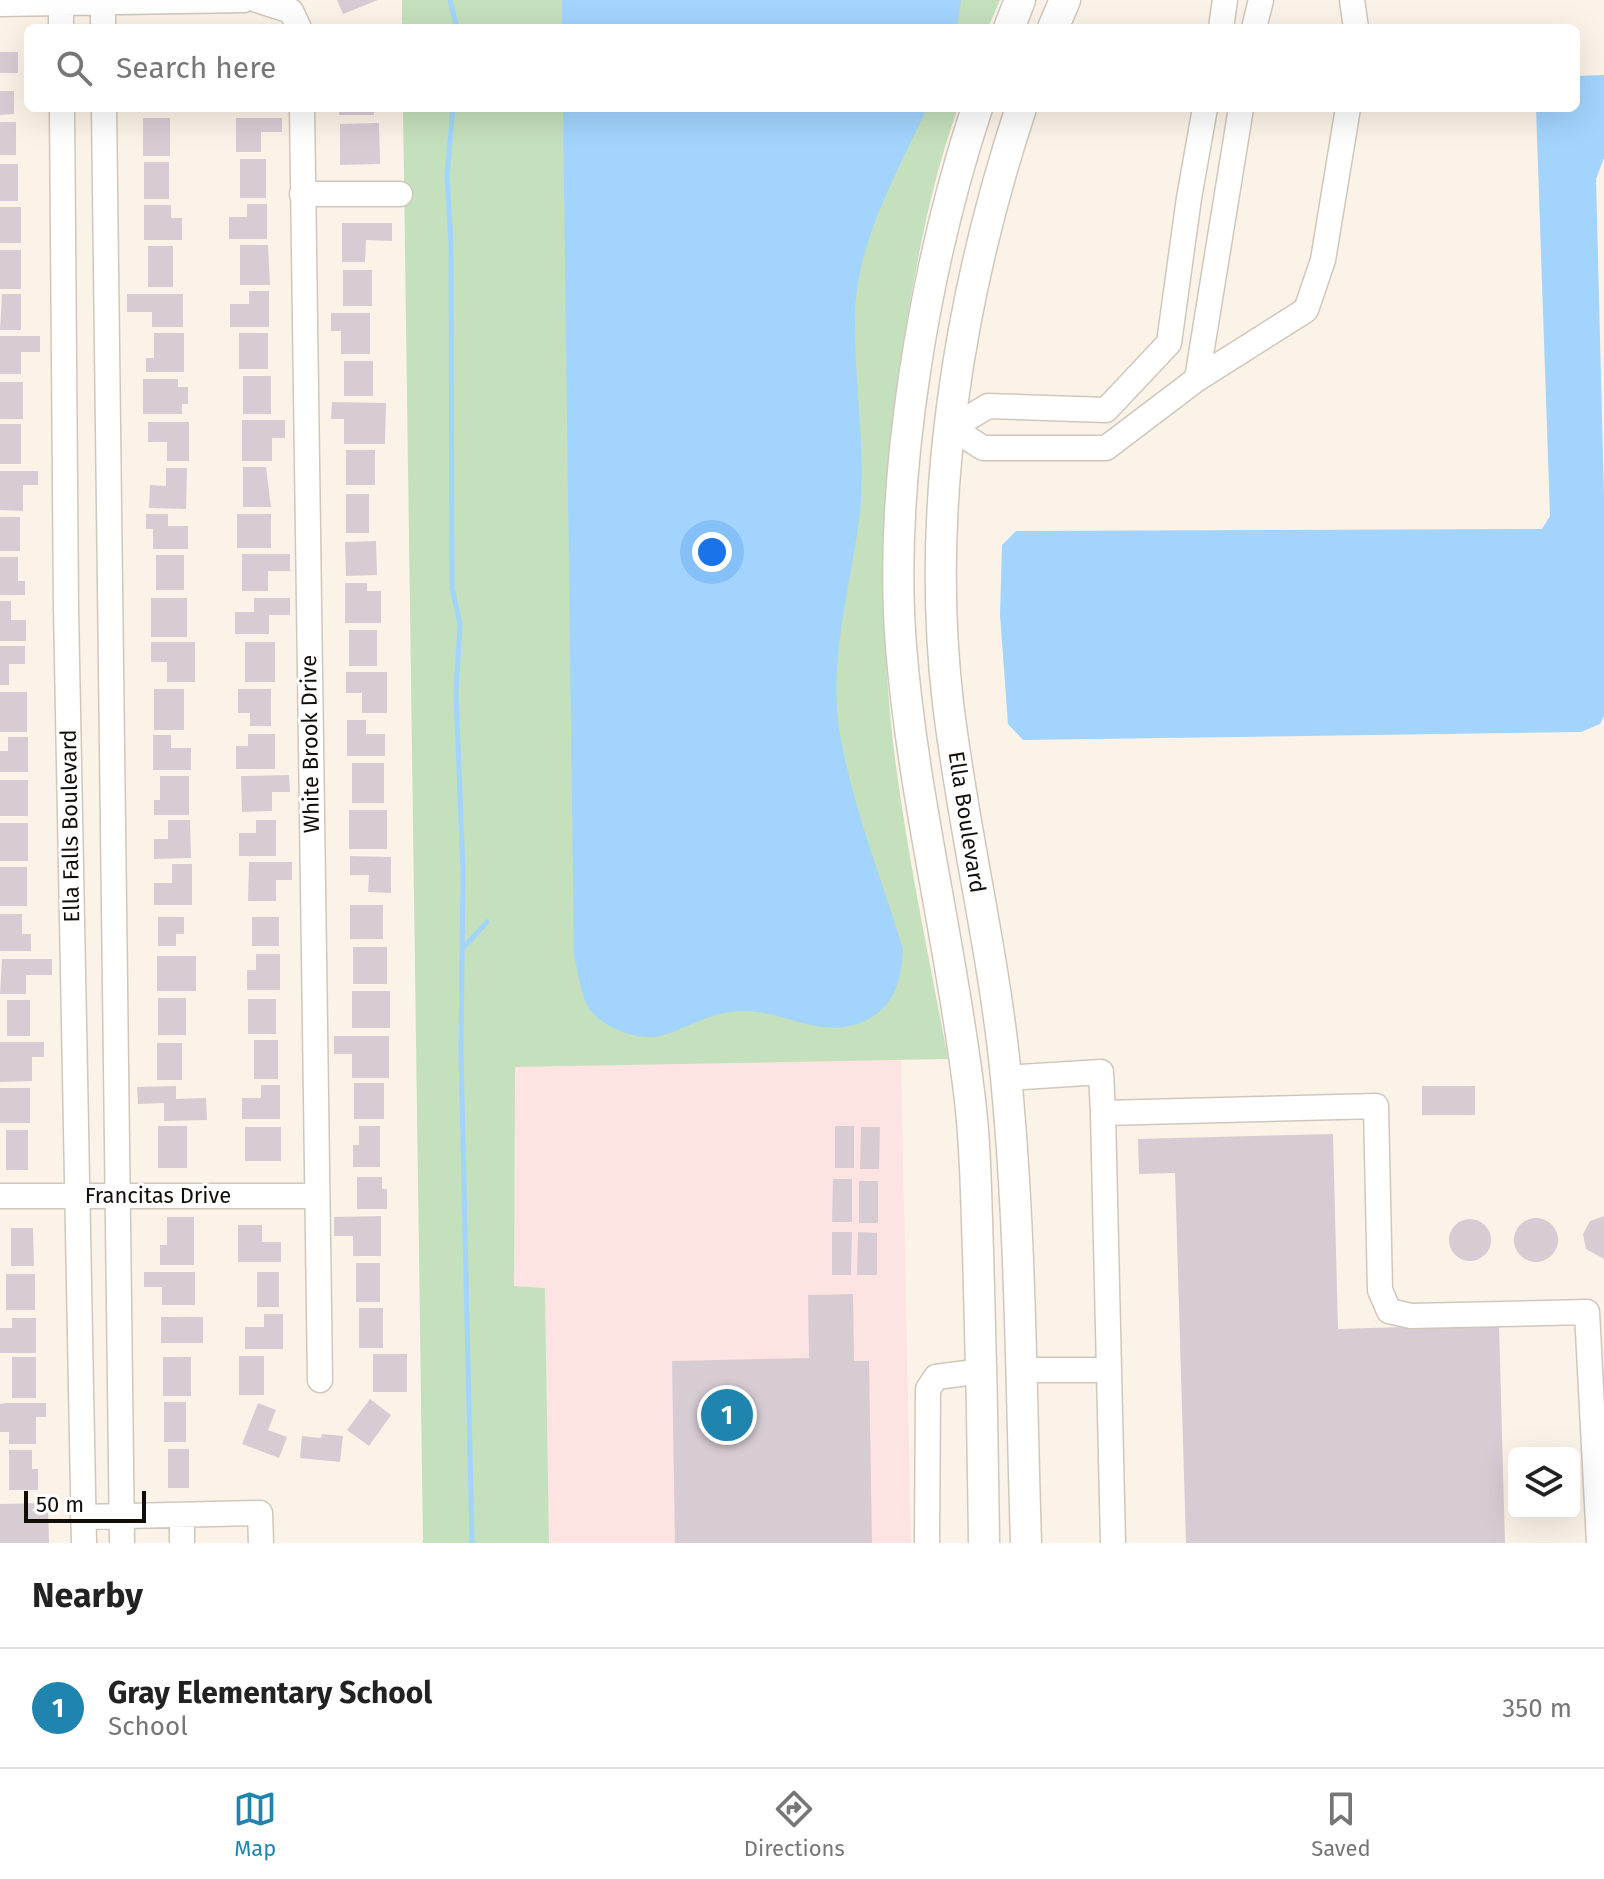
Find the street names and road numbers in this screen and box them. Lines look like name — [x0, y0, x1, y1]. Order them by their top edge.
street label: White Brook Drive — [295, 655, 325, 833]
street label: Ella Falls Boulevard — [55, 729, 85, 923]
street label: Ella Boulevard — [942, 749, 992, 895]
street label: Francitas Drive — [85, 1182, 231, 1209]

